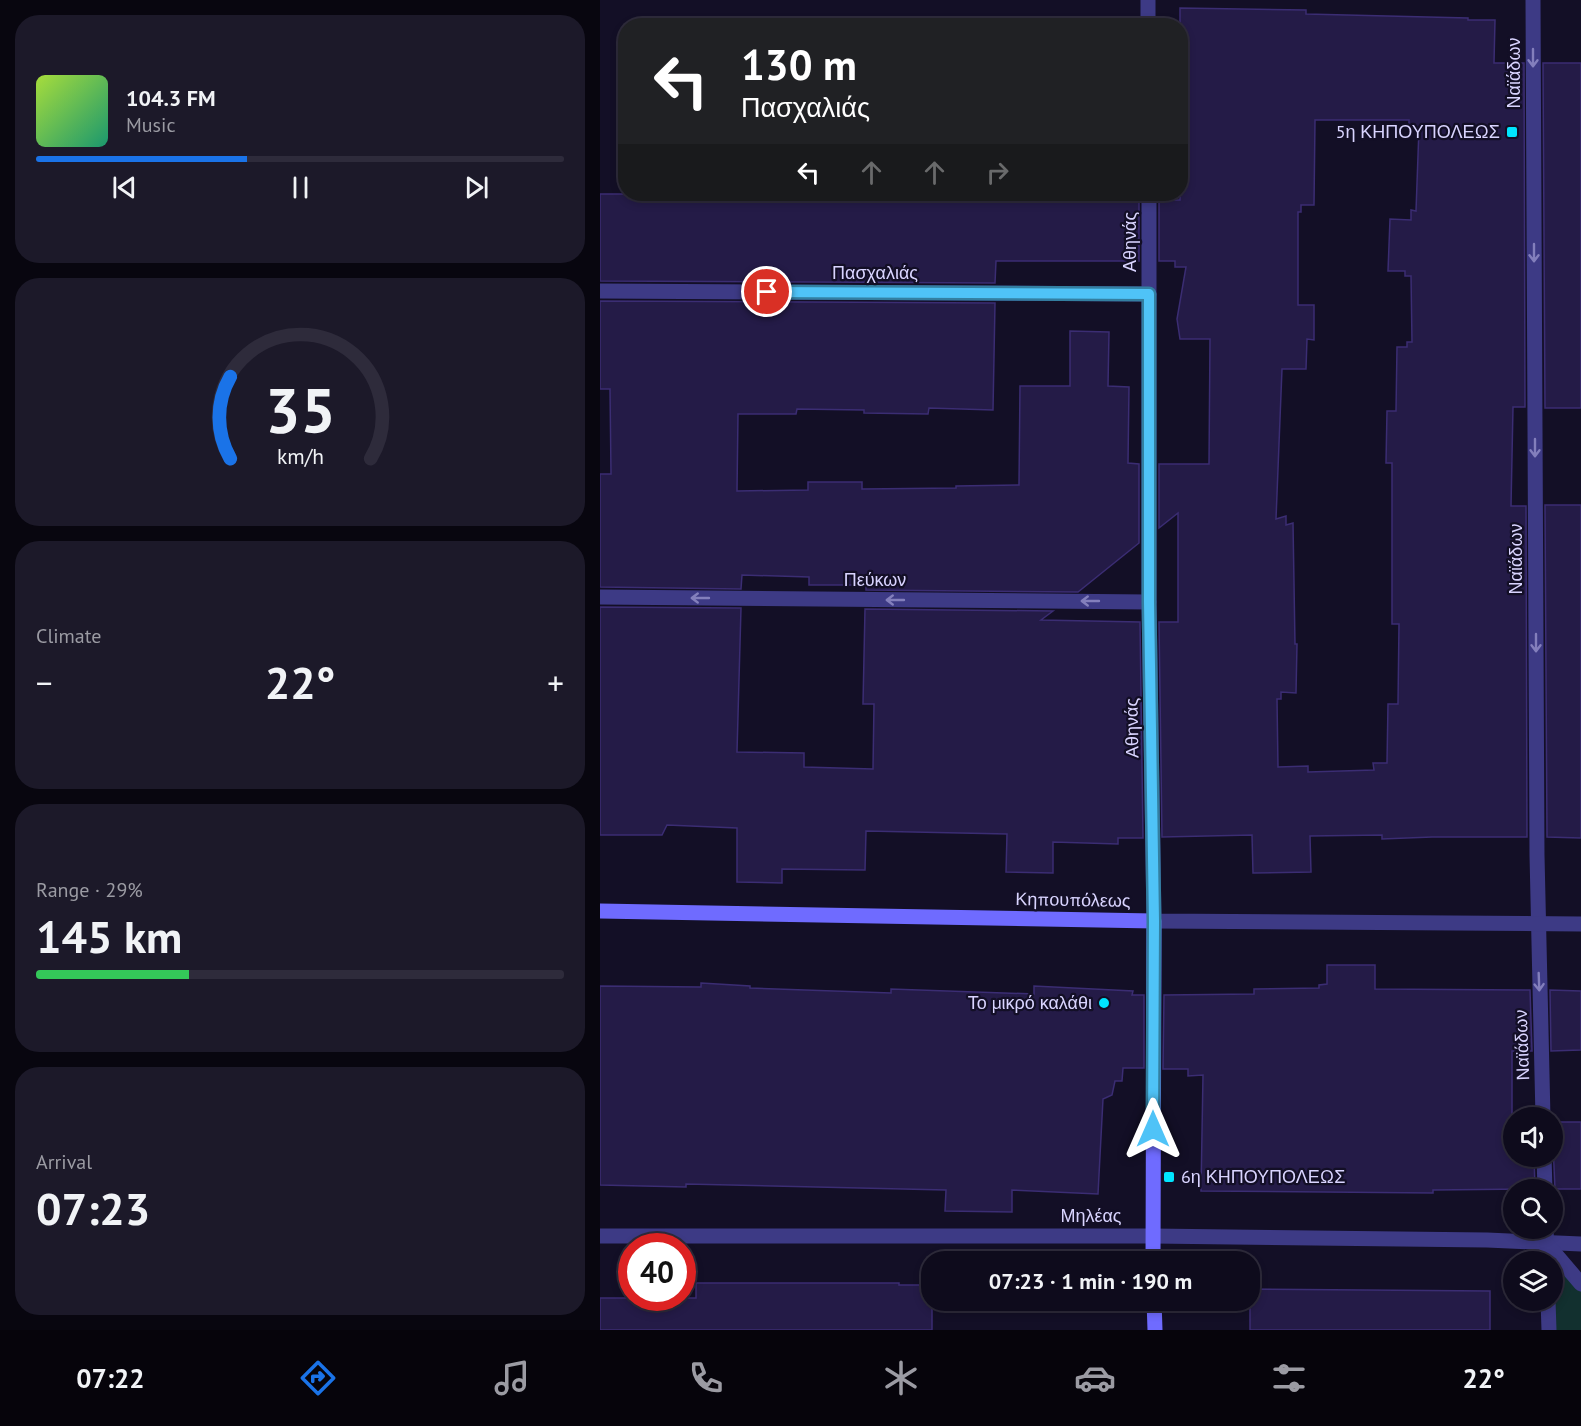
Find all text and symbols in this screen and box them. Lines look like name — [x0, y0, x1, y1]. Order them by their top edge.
text: 130 m — [741, 37, 857, 92]
street label: Ναϊάδων — [1502, 38, 1525, 108]
icon: left — [642, 42, 720, 120]
one-way arrow — [1527, 48, 1539, 68]
text: 104.3 FM — [126, 84, 216, 112]
text: Πασχαλιάς — [741, 90, 870, 124]
text: Music — [126, 112, 175, 138]
place label: 5η ΚΗΠΟΥΠΟΛΕΩΣ — [1336, 120, 1500, 143]
marker: 5η ΚΗΠΟΥΠΟΛΕΩΣ — [1505, 125, 1519, 139]
icon: left — [792, 156, 825, 189]
icon: ahead — [855, 156, 888, 189]
icon: ahead — [918, 156, 951, 189]
icon: right — [981, 156, 1014, 189]
icon: previous — [108, 171, 141, 204]
icon: pause — [284, 171, 317, 204]
icon: next — [460, 171, 493, 204]
street label: Αθηνάς — [1118, 212, 1141, 272]
one-way arrow — [1528, 243, 1540, 263]
street label: Πασχαλιάς — [832, 261, 918, 284]
pin — [741, 266, 792, 317]
icon: arrive — [750, 275, 783, 308]
text: 35 — [265, 369, 335, 450]
one-way arrow — [1529, 438, 1541, 458]
text: km/h — [276, 442, 323, 470]
street label: Ναϊάδων — [1504, 524, 1527, 594]
street label: Πεύκων — [844, 568, 906, 591]
one-way arrow — [691, 592, 711, 604]
one-way arrow — [886, 594, 906, 605]
one-way arrow — [1081, 595, 1101, 607]
text: Climate — [36, 623, 102, 649]
one-way arrow — [1530, 633, 1542, 653]
text: 22° — [265, 653, 335, 711]
text: − — [36, 661, 53, 704]
text: + — [547, 661, 564, 704]
street label: Αθηνάς — [1119, 697, 1144, 758]
text: Range · 29% — [36, 877, 143, 903]
street label: Κηπουπόλεως — [1015, 887, 1131, 912]
text: 145 km — [36, 907, 182, 965]
one-way arrow — [1534, 971, 1545, 991]
place label: Το μικρό καλάθι — [968, 991, 1092, 1014]
marker: Το μικρό καλάθι — [1097, 996, 1111, 1010]
street label: Ναϊάδων — [1509, 1009, 1534, 1081]
position arrow — [1121, 1097, 1185, 1161]
map controls — [1503, 1107, 1563, 1311]
button: sound — [1503, 1107, 1563, 1167]
text: Arrival — [36, 1149, 92, 1175]
place label: 6η ΚΗΠΟΥΠΟΛΕΩΣ — [1181, 1165, 1345, 1188]
marker: 6η ΚΗΠΟΥΠΟΛΕΩΣ — [1162, 1170, 1176, 1184]
text: 07:23 — [36, 1179, 150, 1237]
button: search — [1503, 1179, 1563, 1239]
street label: Μηλέας — [1060, 1204, 1122, 1227]
speed limit sign: 40 — [618, 1233, 696, 1311]
button: layers — [1503, 1251, 1563, 1311]
text: 07:23 · 1 min · 190 m — [989, 1267, 1192, 1295]
icon: directions — [297, 1357, 339, 1399]
icon: music — [491, 1357, 533, 1399]
icon: phone — [685, 1357, 727, 1399]
icon: climate — [880, 1357, 922, 1399]
icon: car — [1074, 1357, 1116, 1399]
icon: filters — [1268, 1357, 1310, 1399]
text: 07:22 — [76, 1361, 145, 1395]
text: 22° — [1462, 1361, 1505, 1395]

